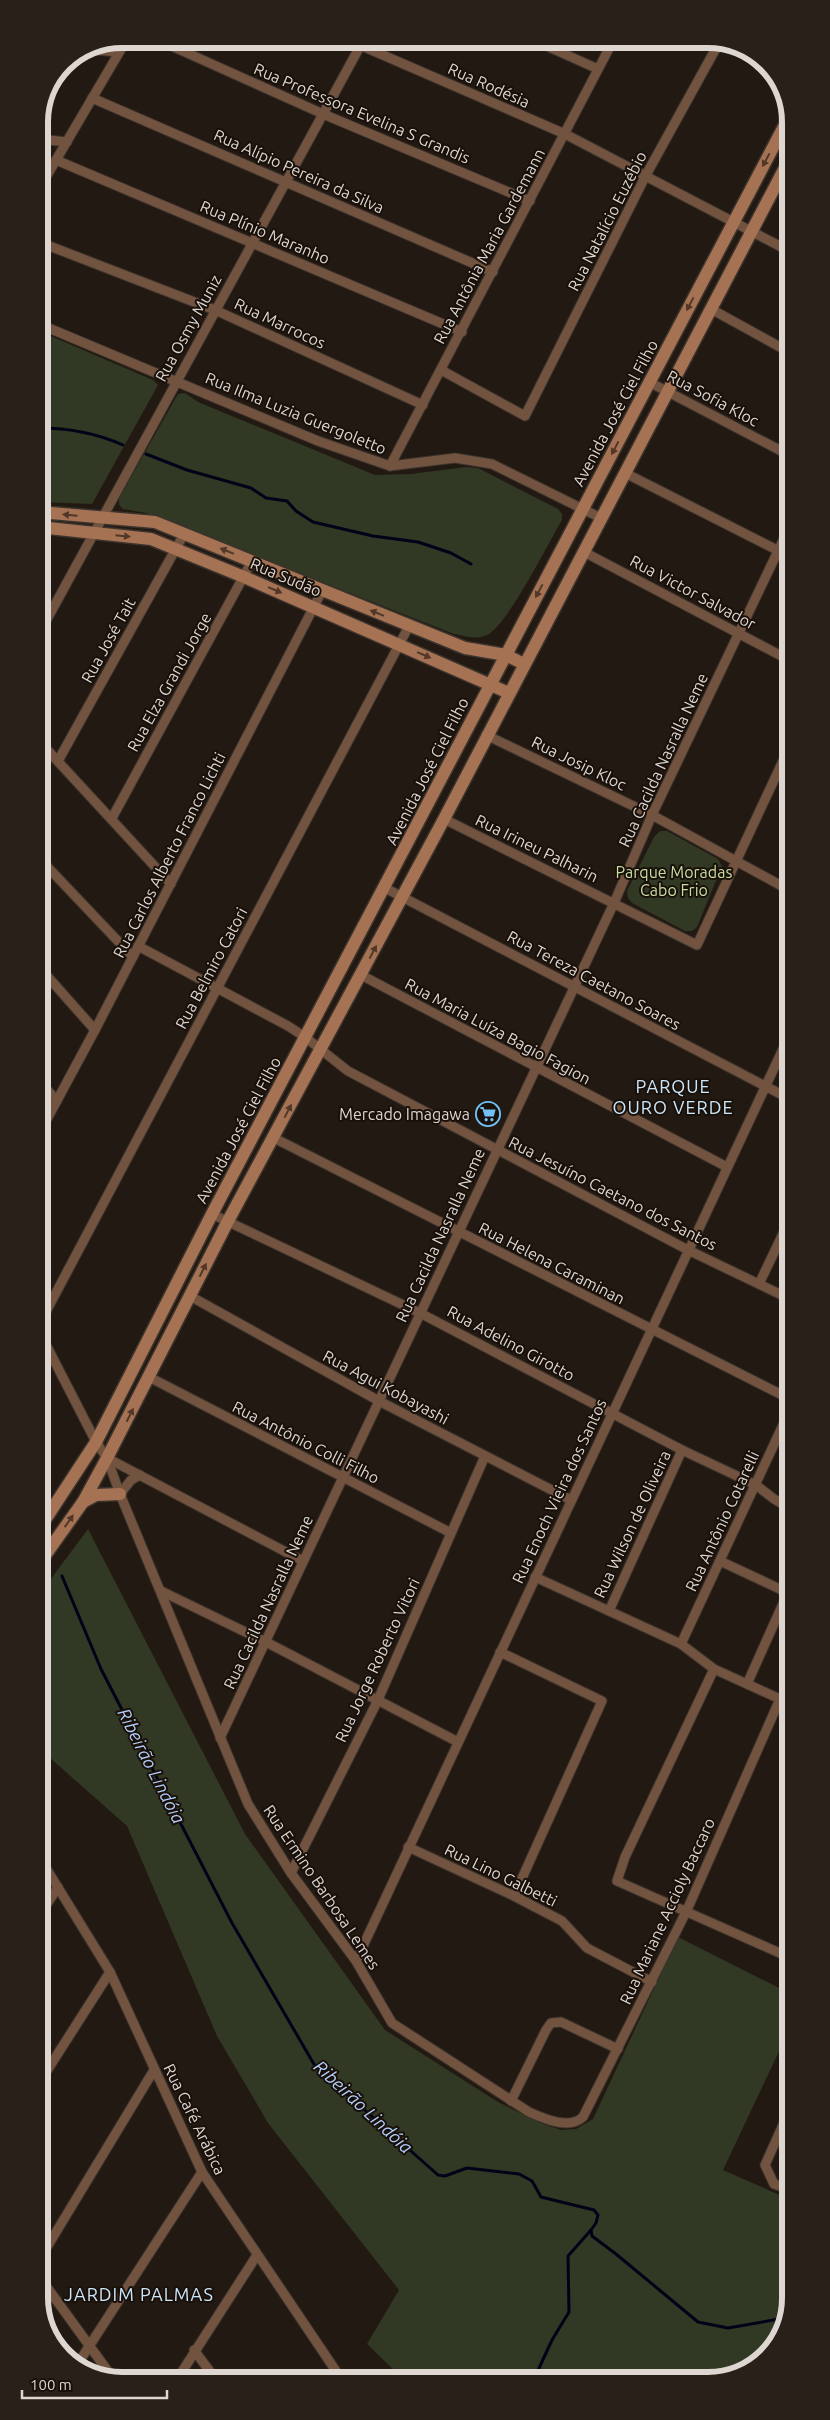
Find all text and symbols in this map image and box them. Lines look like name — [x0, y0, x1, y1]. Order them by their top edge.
street label: Rua Professora Evelina S Grandis — [251, 59, 473, 167]
street label: Rua Rodésia — [445, 59, 533, 111]
street label: Rua Alípio Pereira da Silva — [211, 125, 387, 217]
street label: Rua Antônia Maria Gardemann — [430, 145, 548, 347]
street label: Rua Natalício Euzébio — [564, 148, 650, 294]
one-way arrow — [762, 153, 770, 167]
street label: Rua Plínio Maranho — [198, 197, 332, 267]
street label: Rua Osmy Muniz — [151, 272, 225, 384]
street label: Rua Marrocos — [232, 294, 328, 352]
one-way arrow — [686, 296, 694, 311]
street label: Avenida José Ciel Filho — [569, 337, 661, 489]
street label: Rua Sofia Kloc — [664, 366, 762, 430]
street label: Rua Ilma Luzia Guergoletto — [203, 368, 389, 458]
one-way arrow — [611, 440, 619, 455]
one-way arrow — [62, 511, 78, 519]
one-way arrow — [115, 532, 131, 540]
one-way arrow — [220, 547, 234, 555]
street label: Rua Victor Salvador — [627, 551, 759, 633]
street label: Rua Sudão — [248, 554, 324, 600]
one-way arrow — [535, 584, 543, 599]
one-way arrow — [268, 587, 282, 595]
street label: Rua José Tait — [77, 594, 139, 686]
one-way arrow — [370, 609, 384, 617]
street label: Rua Elza Grandi Jorge — [123, 610, 215, 754]
one-way arrow — [417, 651, 431, 659]
street label: Rua Cacilda Nasralla Neme — [615, 670, 711, 850]
street label: Avenida José Ciel Filho — [382, 694, 472, 848]
street label: Rua Josip Kloc — [529, 732, 630, 794]
street label: Rua Carlos Alberto Franco Lichti — [109, 749, 229, 961]
street label: Rua Irineu Palharin — [473, 811, 601, 885]
park label: Parque Moradas Cabo Frio — [616, 863, 732, 899]
street label: Rua Belmiro Catori — [171, 904, 251, 1032]
street label: Rua Tereza Caetano Soares — [504, 927, 684, 1033]
one-way arrow — [369, 945, 377, 960]
street label: Rua Maria Luíza Bagio Fagion — [402, 974, 594, 1088]
street label: Avenida José Ciel Filho — [192, 1054, 284, 1206]
district label: PARQUE OURO VERDE — [612, 1076, 734, 1117]
supermarket icon: Mercado Imagawa — [475, 1101, 501, 1127]
one-way arrow — [284, 1105, 293, 1118]
place label: Mercado Imagawa — [339, 1105, 470, 1123]
street label: Rua Jesuíno Caetano dos Santos — [506, 1133, 720, 1253]
street label: Rua Cacilda Nasralla Neme — [392, 1145, 488, 1325]
street label: Rua Helena Caraminan — [476, 1218, 628, 1308]
one-way arrow — [199, 1263, 207, 1277]
street label: Rua Adelino Girotto — [444, 1302, 578, 1384]
street label: Rua Agui Kobayashi — [320, 1346, 452, 1428]
street label: Rua Enoch Vieira dos Santos — [508, 1396, 610, 1586]
street label: Rua Antônio Colli Filho — [230, 1397, 382, 1487]
one-way arrow — [126, 1407, 134, 1422]
street label: Rua Wilson de Oliveira — [590, 1448, 674, 1600]
street label: Rua Antônio Cotarelli — [682, 1448, 762, 1594]
street label: Rua Cacilda Nasralla Neme — [220, 1512, 316, 1692]
one-way arrow — [64, 1515, 74, 1528]
street label: Rua Jorge Roberto Vitori — [331, 1575, 423, 1745]
water label: Ribeirão Lindóia — [114, 1705, 190, 1827]
street label: Rua Ermino Barbosa Lemes — [260, 1801, 384, 1973]
street label: Rua Mariane Accioly Baccaro — [616, 1815, 718, 2007]
street label: Rua Lino Galbetti — [442, 1840, 560, 1910]
water label: Ribeirão Lindóia — [311, 2056, 417, 2157]
street label: Rua Café Arábica — [160, 2061, 230, 2177]
district label: JARDIM PALMAS — [64, 2284, 214, 2304]
scale bar — [22, 2368, 168, 2400]
text: 100 m — [30, 2376, 72, 2393]

